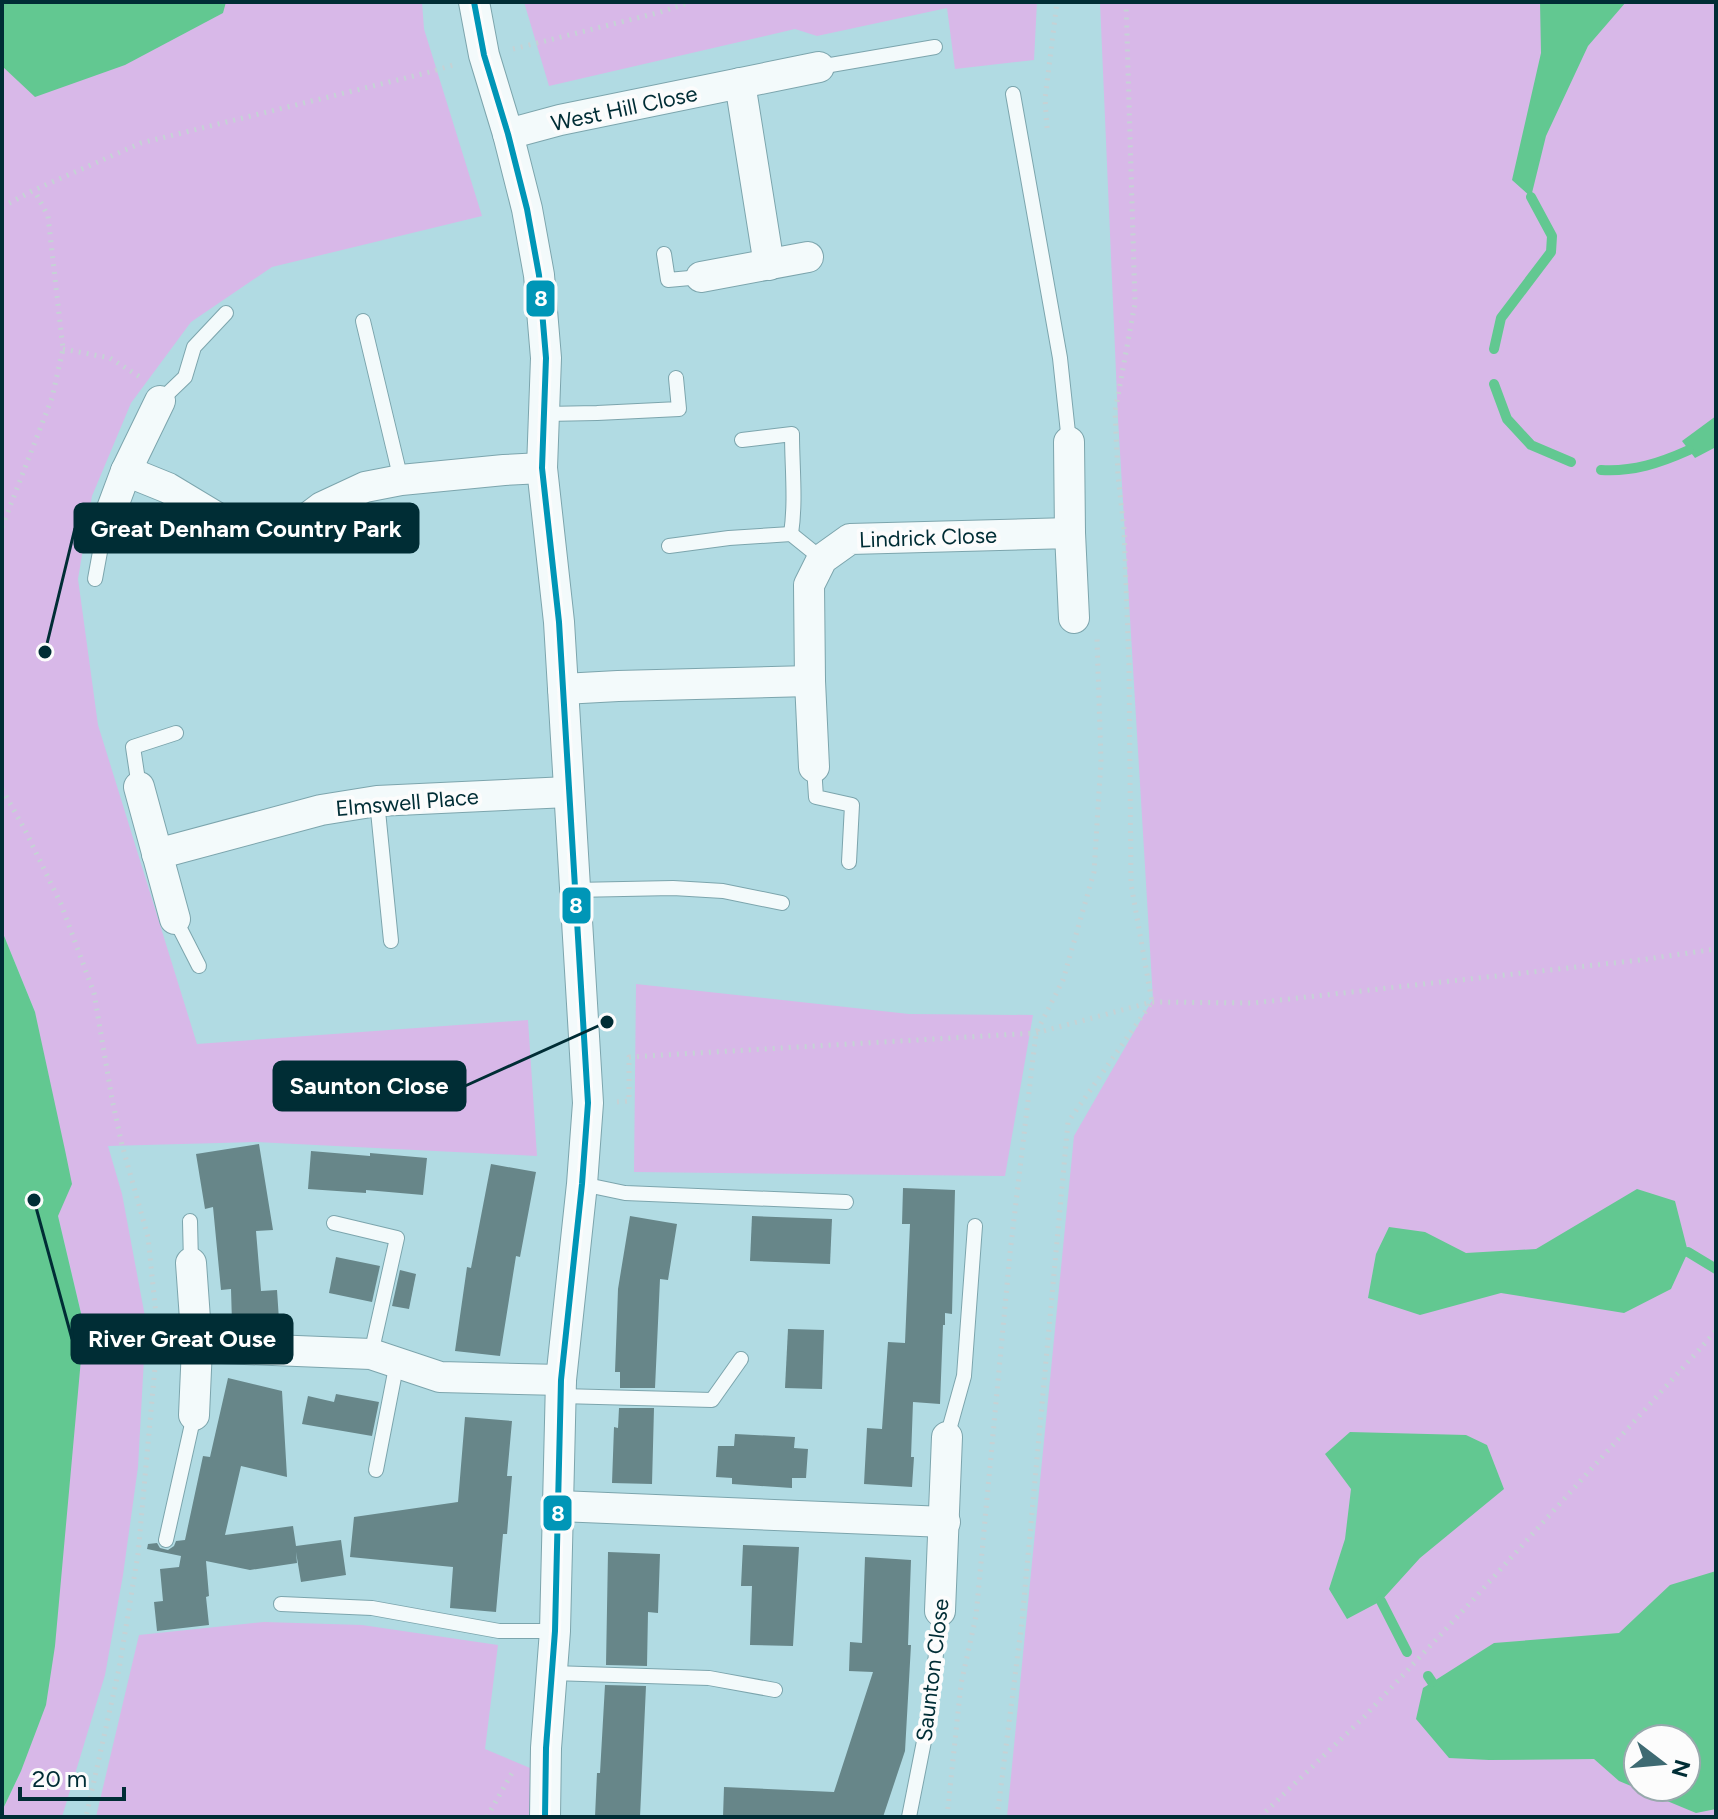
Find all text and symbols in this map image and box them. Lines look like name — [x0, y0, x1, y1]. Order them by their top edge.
street label: West Hill Close — [549, 80, 700, 137]
line badge: 8 — [525, 279, 556, 318]
text: 8 — [534, 285, 548, 312]
callout: Great Denham Country Park — [75, 504, 418, 552]
text: Great Denham Country Park — [90, 514, 402, 543]
street label: Lindrick Close — [859, 522, 997, 553]
street label: Elmswell Place — [334, 783, 480, 822]
line badge: 8 — [561, 886, 592, 925]
text: 8 — [569, 892, 583, 919]
callout: Saunton Close — [274, 1062, 465, 1110]
text: Saunton Close — [289, 1071, 449, 1100]
callout: River Great Ouse — [72, 1315, 292, 1363]
text: River Great Ouse — [88, 1324, 276, 1353]
line badge: 8 — [542, 1494, 573, 1532]
text: 8 — [551, 1500, 565, 1527]
street label: Saunton Close — [910, 1597, 955, 1743]
north arrow — [1622, 1723, 1702, 1803]
scale bar — [20, 1751, 124, 1801]
text: N — [1665, 1756, 1696, 1780]
text: 20 m — [32, 1764, 87, 1793]

